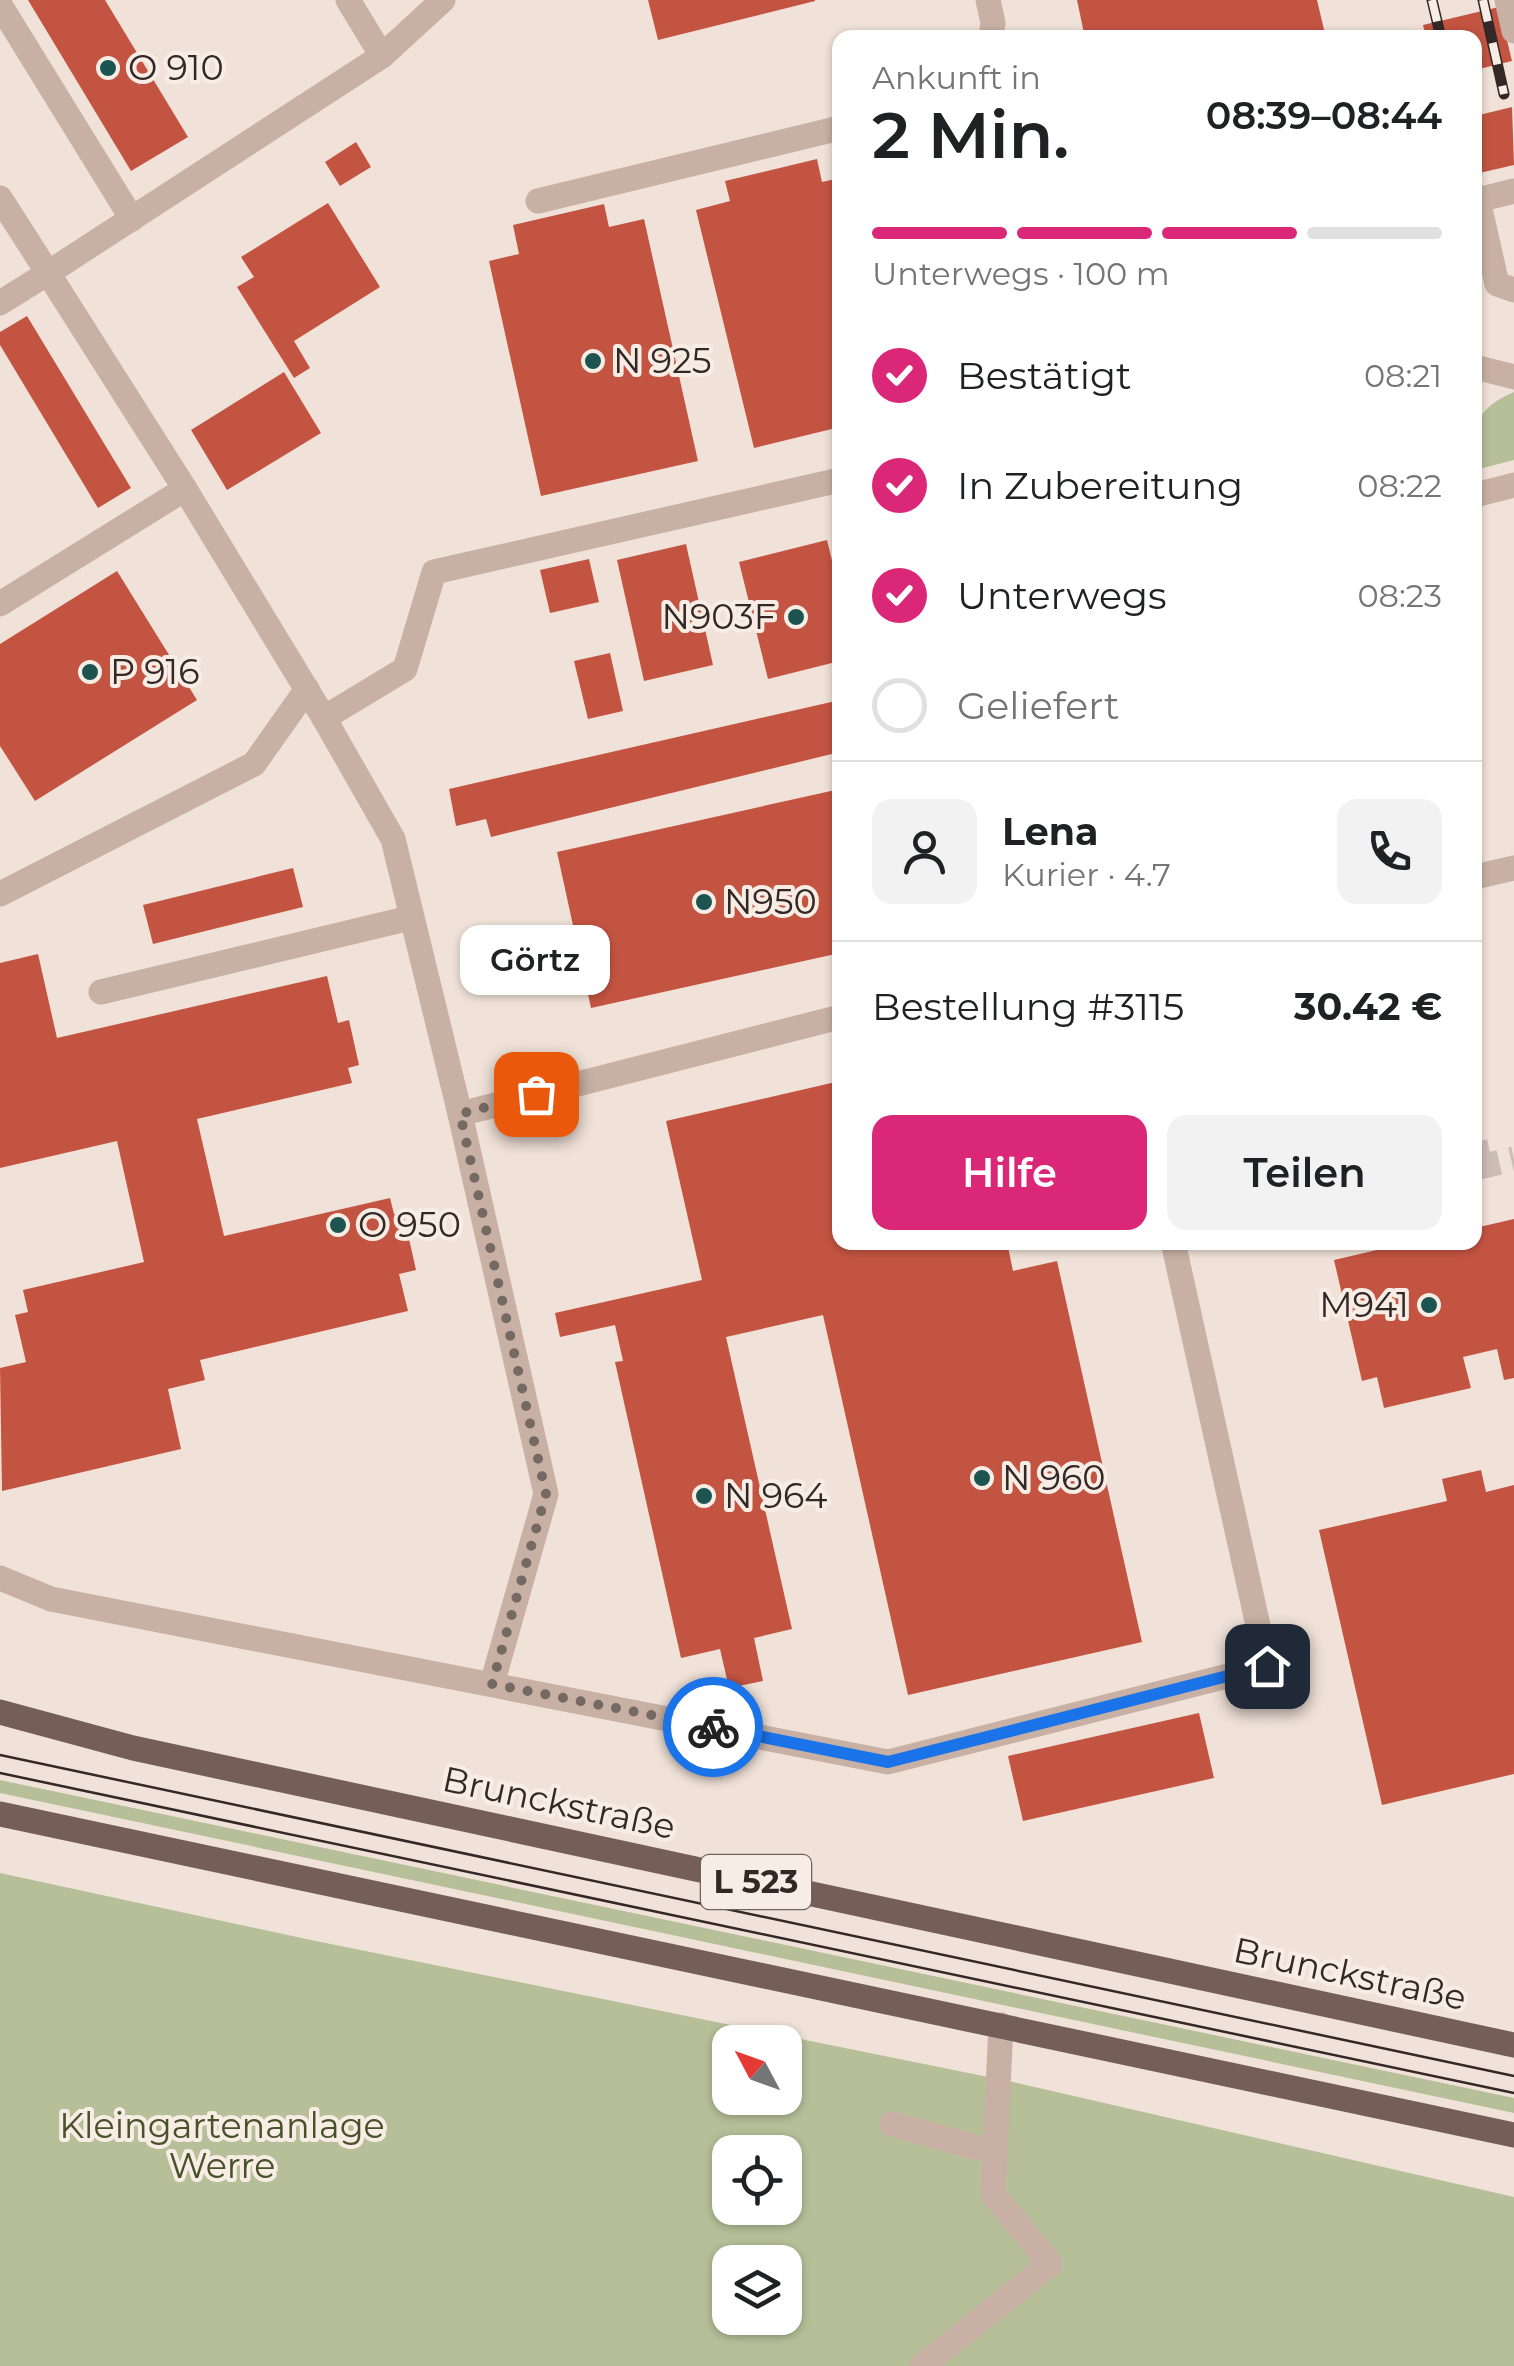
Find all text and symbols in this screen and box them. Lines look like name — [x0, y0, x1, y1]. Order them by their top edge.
place label: O 910 — [128, 46, 224, 89]
marker: O 910 — [97, 57, 119, 79]
text: Ankunft in — [872, 58, 1041, 97]
text: 08:39–08:44 — [1206, 92, 1442, 139]
text: 2 Min. — [872, 95, 1069, 174]
text: Unterwegs · 100 m — [872, 254, 1170, 293]
place label: N 925 — [613, 339, 712, 382]
icon: check — [872, 348, 927, 403]
marker: N 925 — [582, 350, 604, 372]
text: Bestätigt — [957, 352, 1131, 399]
text: 08:21 — [1364, 356, 1442, 395]
icon: check — [872, 458, 927, 513]
text: In Zubereitung — [957, 462, 1243, 509]
text: 08:22 — [1357, 466, 1442, 505]
icon: check — [872, 568, 927, 623]
text: Unterwegs — [957, 572, 1167, 619]
text: 08:23 — [1357, 576, 1442, 615]
place label: N903F — [662, 595, 776, 638]
marker: N903F — [785, 606, 807, 628]
place label: P 916 — [110, 650, 200, 693]
marker: P 916 — [79, 661, 101, 683]
text: Geliefert — [957, 682, 1119, 729]
button: person — [872, 799, 977, 904]
button: phone — [1337, 799, 1442, 904]
text: Lena — [1002, 808, 1099, 855]
text: Kurier · 4.7 — [1002, 855, 1171, 894]
place label: N950 — [724, 880, 817, 923]
marker: N950 — [693, 891, 715, 913]
callout: Görtz — [461, 924, 611, 994]
text: Görtz — [490, 940, 580, 979]
text: Bestellung #3115 — [872, 983, 1184, 1030]
text: 30.42 € — [1294, 983, 1442, 1030]
pin — [494, 1052, 579, 1137]
icon: bag — [509, 1067, 564, 1122]
button: Hilfe — [872, 1115, 1147, 1230]
button: Teilen — [1167, 1115, 1442, 1230]
place label: O 950 — [358, 1203, 461, 1246]
marker: O 950 — [327, 1214, 349, 1236]
place label: M941 — [1319, 1283, 1409, 1326]
marker: M941 — [1418, 1294, 1440, 1316]
place label: N 960 — [1002, 1456, 1105, 1499]
marker: N 960 — [971, 1467, 993, 1489]
place label: N 964 — [724, 1474, 827, 1517]
marker: N 964 — [693, 1485, 715, 1507]
pin — [1225, 1624, 1310, 1709]
icon: home — [1240, 1639, 1295, 1694]
courier — [663, 1677, 763, 1777]
icon: bike — [686, 1700, 741, 1755]
street label: Brunckstraße — [439, 1757, 679, 1848]
road number: L 523 — [701, 1855, 811, 1909]
street label: Brunckstraße — [1230, 1928, 1470, 2019]
north arrow — [712, 2025, 802, 2115]
map controls — [712, 2025, 802, 2335]
park label: Kleingartenanlage Werre — [59, 2104, 385, 2187]
button: locate — [712, 2135, 802, 2225]
button: layers — [712, 2245, 802, 2335]

